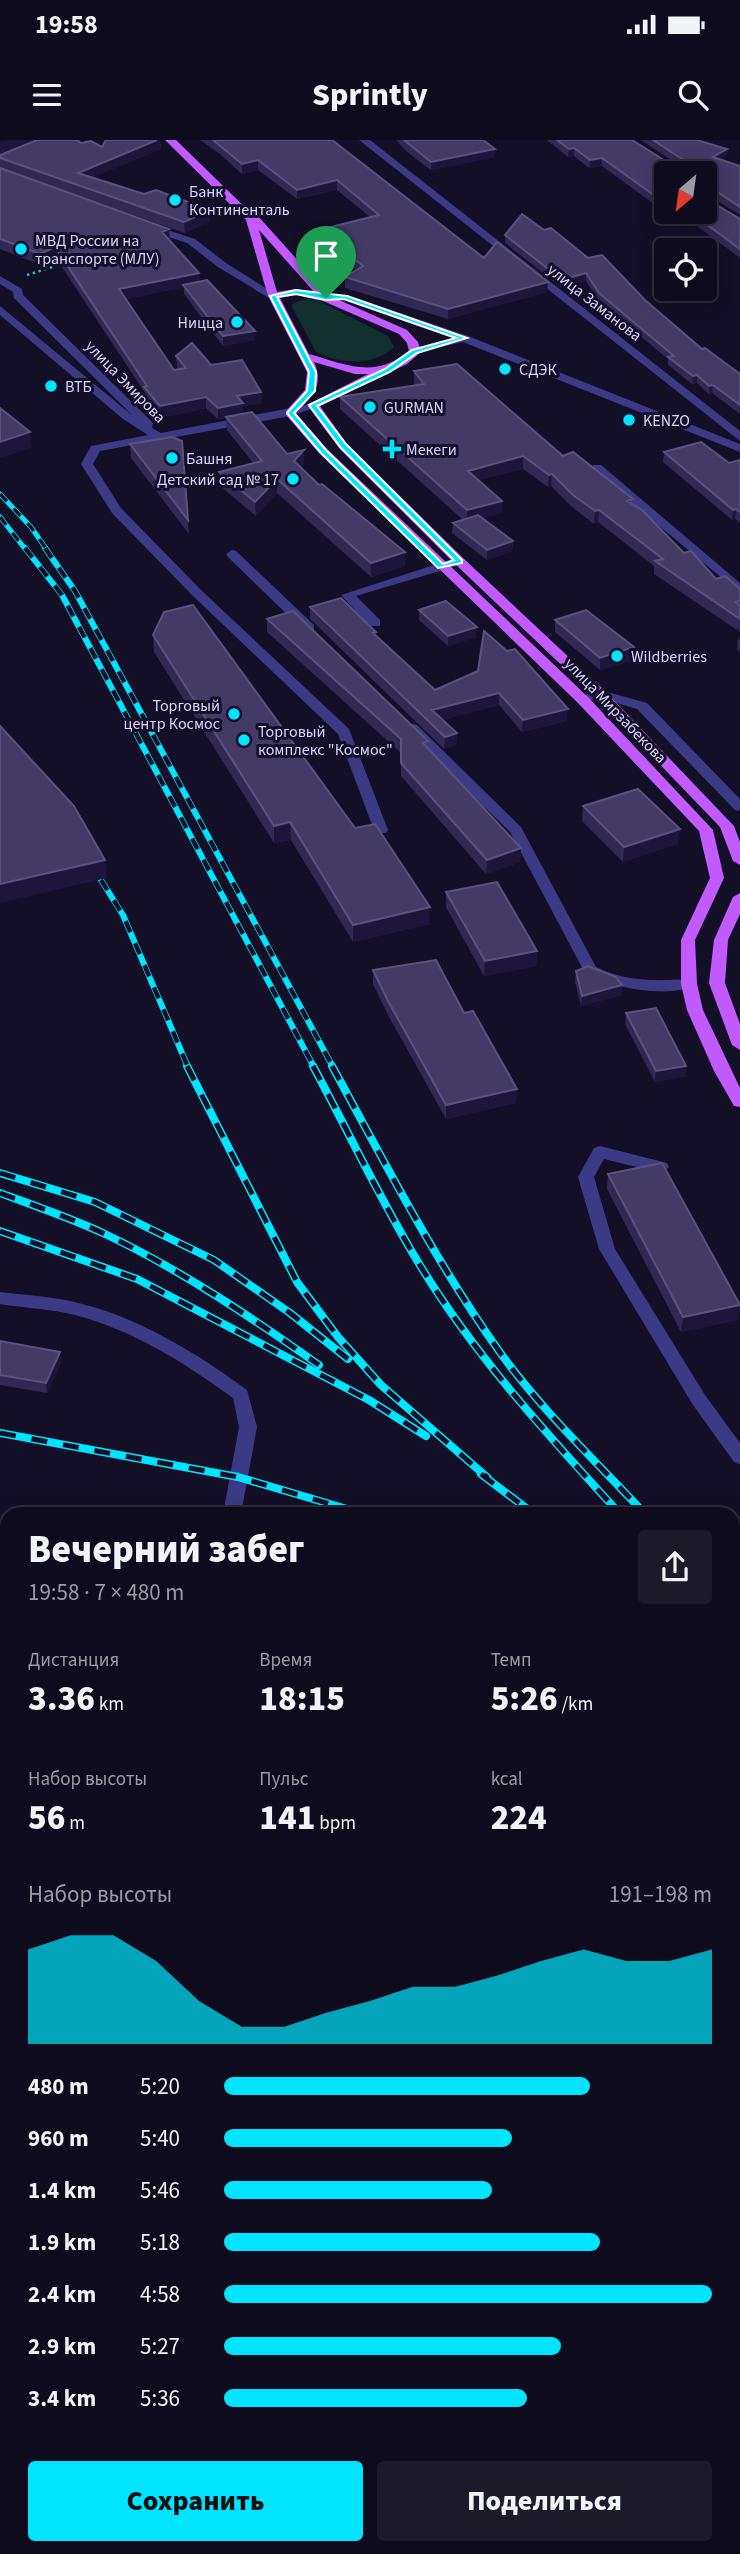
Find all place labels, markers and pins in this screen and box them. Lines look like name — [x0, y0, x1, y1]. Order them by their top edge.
place label: Банк Континенталь — [189, 181, 290, 221]
marker: Банк Континенталь — [167, 192, 183, 208]
pin — [296, 226, 356, 298]
place label: МВД России на транспорте (МЛУ) — [35, 230, 160, 270]
marker: МВД России на транспорте (МЛУ) — [13, 241, 29, 257]
place label: Ницца — [178, 312, 223, 334]
marker: Ницца — [229, 314, 245, 330]
place label: СДЭК — [519, 359, 557, 381]
marker: СДЭК — [497, 361, 513, 377]
place label: ВТБ — [65, 376, 92, 398]
marker: ВТБ — [43, 378, 59, 394]
place label: GURMAN — [384, 397, 444, 419]
marker: GURMAN — [362, 399, 378, 415]
place label: KENZO — [643, 410, 690, 432]
marker: KENZO — [621, 412, 637, 428]
place label: Мекеги — [406, 439, 457, 461]
marker: Мекеги — [384, 441, 400, 457]
place label: Башня — [186, 448, 233, 470]
marker: Башня — [164, 450, 180, 466]
place label: Детский сад № 17 — [157, 469, 279, 491]
marker: Детский сад № 17 — [285, 471, 301, 487]
place label: Wildberries — [631, 646, 707, 668]
marker: Wildberries — [609, 648, 625, 664]
place label: Торговый центр Космос — [123, 695, 220, 735]
marker: Торговый центр Космос — [226, 706, 242, 722]
place label: Торговый комплекс "Космос" — [258, 721, 393, 761]
marker: Торговый комплекс "Космос" — [236, 732, 252, 748]

